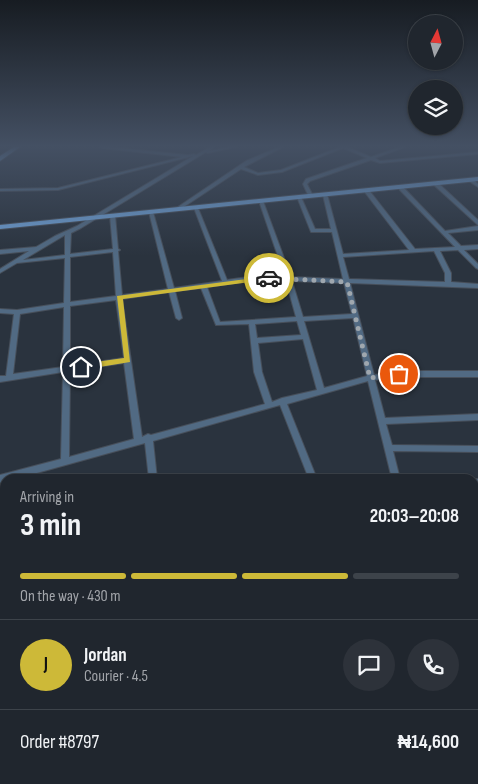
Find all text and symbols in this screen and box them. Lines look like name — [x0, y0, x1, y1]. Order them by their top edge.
north arrow — [408, 15, 462, 70]
map controls — [408, 15, 463, 135]
button: layers — [408, 80, 463, 135]
courier — [244, 253, 294, 303]
icon: car — [255, 264, 283, 292]
pin — [60, 346, 102, 388]
icon: home — [67, 353, 95, 381]
pin — [378, 353, 420, 395]
icon: bag — [385, 360, 413, 388]
text: Arriving in — [20, 488, 74, 507]
text: 20:03–20:08 — [370, 505, 459, 528]
text: 3 min — [20, 506, 81, 545]
text: On the way · 430 m — [20, 587, 121, 606]
button: chat — [343, 639, 395, 691]
button: phone — [407, 639, 459, 691]
text: Jordan — [84, 644, 127, 667]
text: J — [44, 653, 48, 676]
text: Courier · 4.5 — [84, 667, 148, 686]
text: Order #8797 — [20, 731, 99, 754]
text: ₦14,600 — [397, 731, 459, 754]

